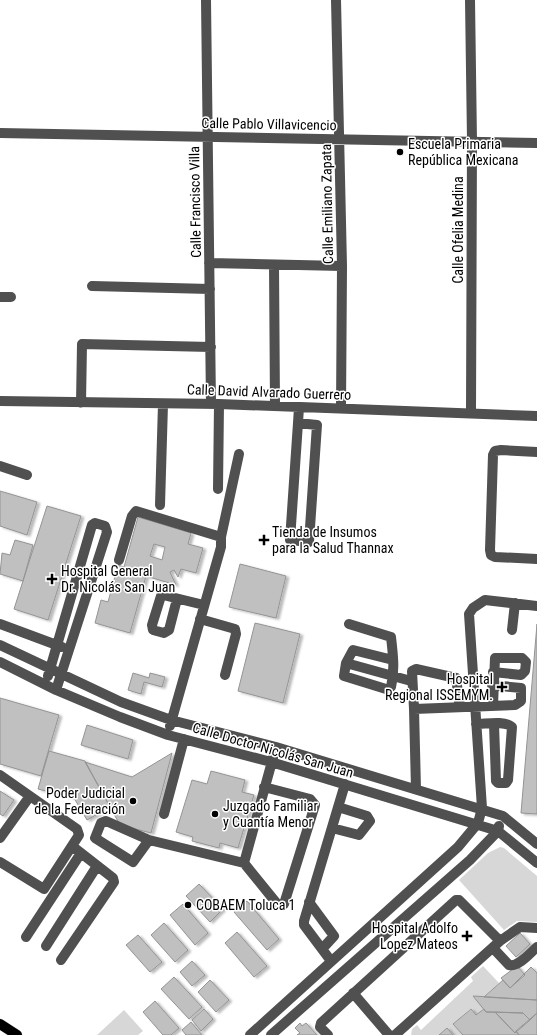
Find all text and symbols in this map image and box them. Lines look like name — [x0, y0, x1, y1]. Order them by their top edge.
street label: Calle Pablo Villavicencio — [201, 115, 337, 133]
place label: Escuela Primaria República Mexicana — [408, 136, 519, 168]
street label: Calle Emiliano Zapata — [318, 144, 336, 264]
street label: Calle Francisco Villa — [186, 146, 204, 258]
marker: Escuela Primaria República Mexicana — [395, 147, 405, 157]
street label: Calle Ofelia Medina — [450, 176, 466, 284]
street label: Calle David Alvarado Guerrero — [187, 381, 351, 403]
place label: Tienda de Insumos para la Salud Thannax — [272, 524, 394, 556]
marker: Tienda de Insumos para la Salud Thannax — [259, 535, 269, 545]
place label: Hospital General Dr. Nicolás San Juan — [61, 563, 175, 595]
marker: Hospital General Dr. Nicolás San Juan — [46, 573, 58, 585]
place label: Hospital Regional ISSEMYM. — [385, 671, 493, 703]
marker: Hospital Regional ISSEMYM. — [496, 681, 508, 693]
street label: Calle Doctor Nicolás San Juan — [191, 719, 355, 781]
place label: Poder Judicial de la Federación — [34, 785, 125, 817]
marker: Poder Judicial de la Federación — [128, 796, 138, 806]
place label: Juzgado Familiar y Cuantía Menor — [223, 798, 318, 830]
marker: Juzgado Familiar y Cuantía Menor — [210, 809, 220, 819]
place label: COBAEM Toluca 1 — [196, 897, 295, 913]
marker: COBAEM Toluca 1 — [183, 900, 193, 910]
place label: Hospital Adolfo Lopez Mateos — [372, 920, 458, 952]
marker: Hospital Adolfo Lopez Mateos — [461, 930, 473, 942]

